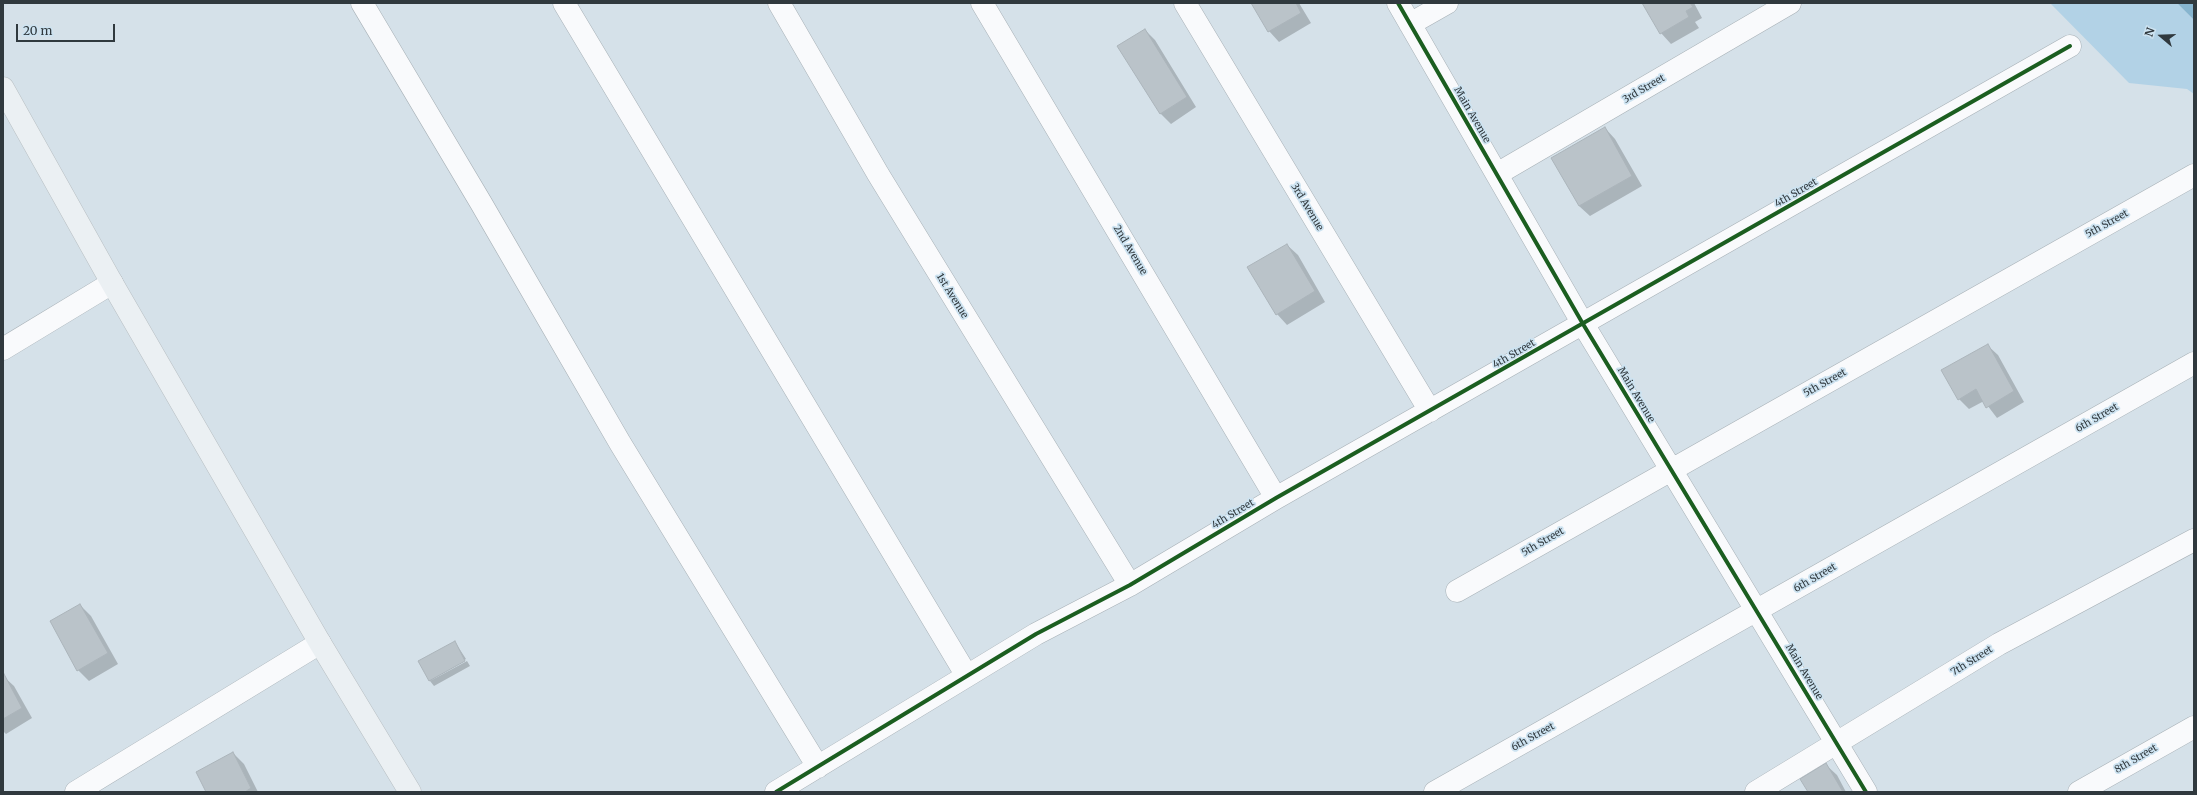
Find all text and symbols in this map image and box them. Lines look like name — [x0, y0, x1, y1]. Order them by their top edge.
scale bar — [18, 16, 117, 42]
north arrow — [2141, 16, 2181, 56]
text: 20 m — [23, 23, 52, 38]
text: N — [2142, 26, 2158, 38]
street label: 3rd Street — [1621, 72, 1667, 106]
street label: Main Avenue — [1451, 85, 1493, 145]
street label: 4th Street — [1772, 176, 1820, 210]
street label: 3rd Avenue — [1288, 181, 1326, 233]
street label: 5th Street — [2084, 207, 2130, 241]
street label: 2nd Avenue — [1110, 223, 1150, 277]
street label: 1st Avenue — [933, 271, 971, 321]
street label: 4th Street — [1490, 337, 1538, 371]
street label: Main Avenue — [1615, 365, 1657, 425]
street label: 5th Street — [1802, 366, 1848, 400]
street label: 6th Street — [2073, 401, 2121, 435]
street label: 4th Street — [1210, 497, 1256, 531]
street label: 5th Street — [1520, 525, 1566, 559]
street label: 6th Street — [1791, 561, 1839, 595]
street label: Main Avenue — [1783, 642, 1825, 702]
street label: 7th Street — [1949, 643, 1995, 679]
street label: 6th Street — [1509, 720, 1557, 754]
street label: 8th Street — [2112, 742, 2160, 776]

